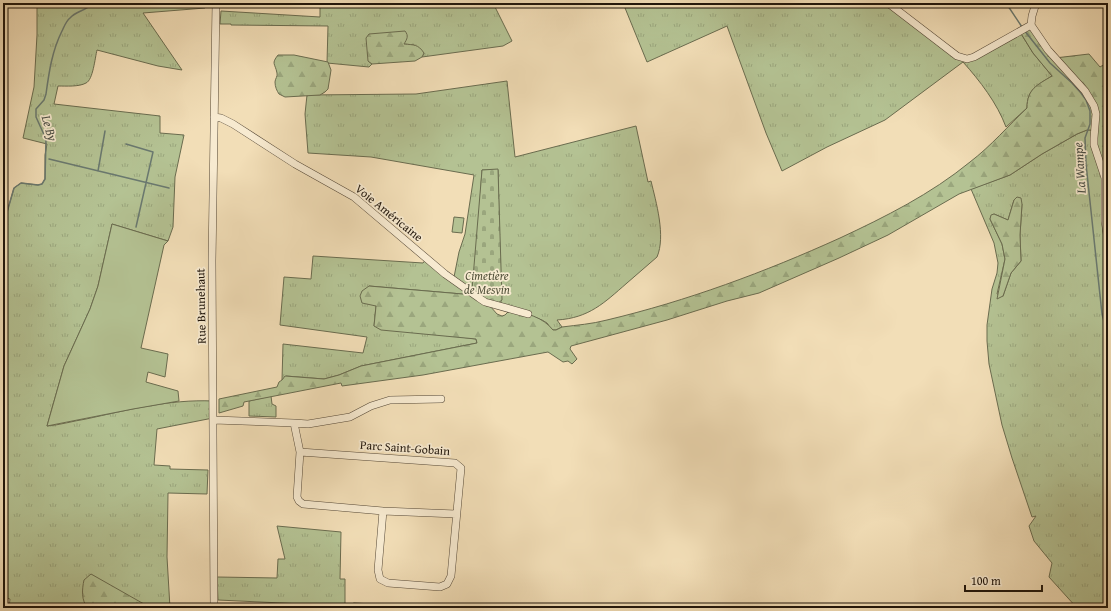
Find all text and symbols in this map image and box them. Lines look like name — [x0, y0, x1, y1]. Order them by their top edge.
water label: Le By — [36, 112, 62, 143]
water label: La Wampe — [1068, 142, 1091, 195]
street label: Voie Américaine — [352, 180, 427, 245]
street label: Rue Brunehaut — [191, 267, 210, 344]
park label: Cimetière de Mesvin — [464, 267, 510, 298]
street label: Parc Saint-Gobain — [360, 436, 451, 459]
scale bar — [965, 567, 1042, 593]
text: 100 m — [971, 572, 1001, 589]

